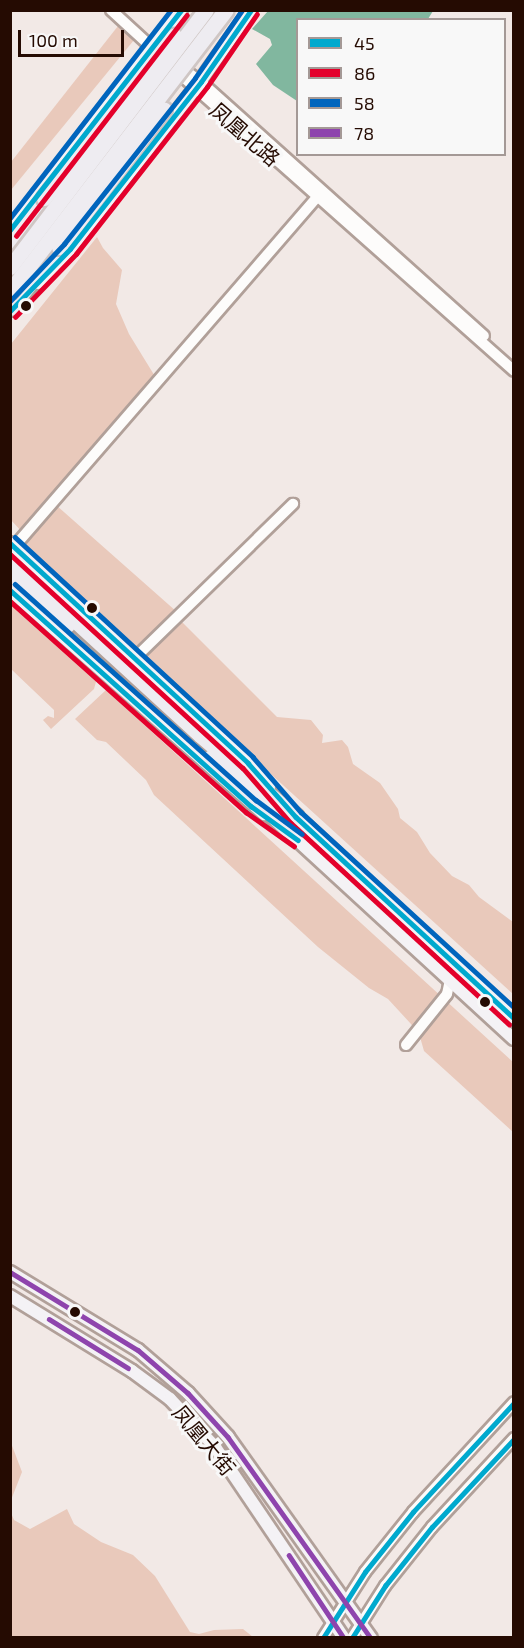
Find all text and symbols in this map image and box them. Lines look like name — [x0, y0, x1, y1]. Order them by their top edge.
scale bar — [21, 18, 128, 56]
legend — [296, 18, 506, 156]
text: 100 m — [29, 29, 78, 51]
text: 45 — [354, 32, 375, 54]
text: 86 — [354, 62, 375, 84]
text: 58 — [354, 92, 375, 114]
street label: 凤凰北路 — [205, 97, 285, 171]
text: 78 — [354, 122, 374, 144]
unlabelled marker — [20, 300, 32, 312]
unlabelled marker — [86, 602, 98, 614]
unlabelled marker — [479, 996, 491, 1008]
unlabelled marker — [69, 1306, 81, 1318]
street label: 凤凰大街 — [167, 1400, 241, 1480]

